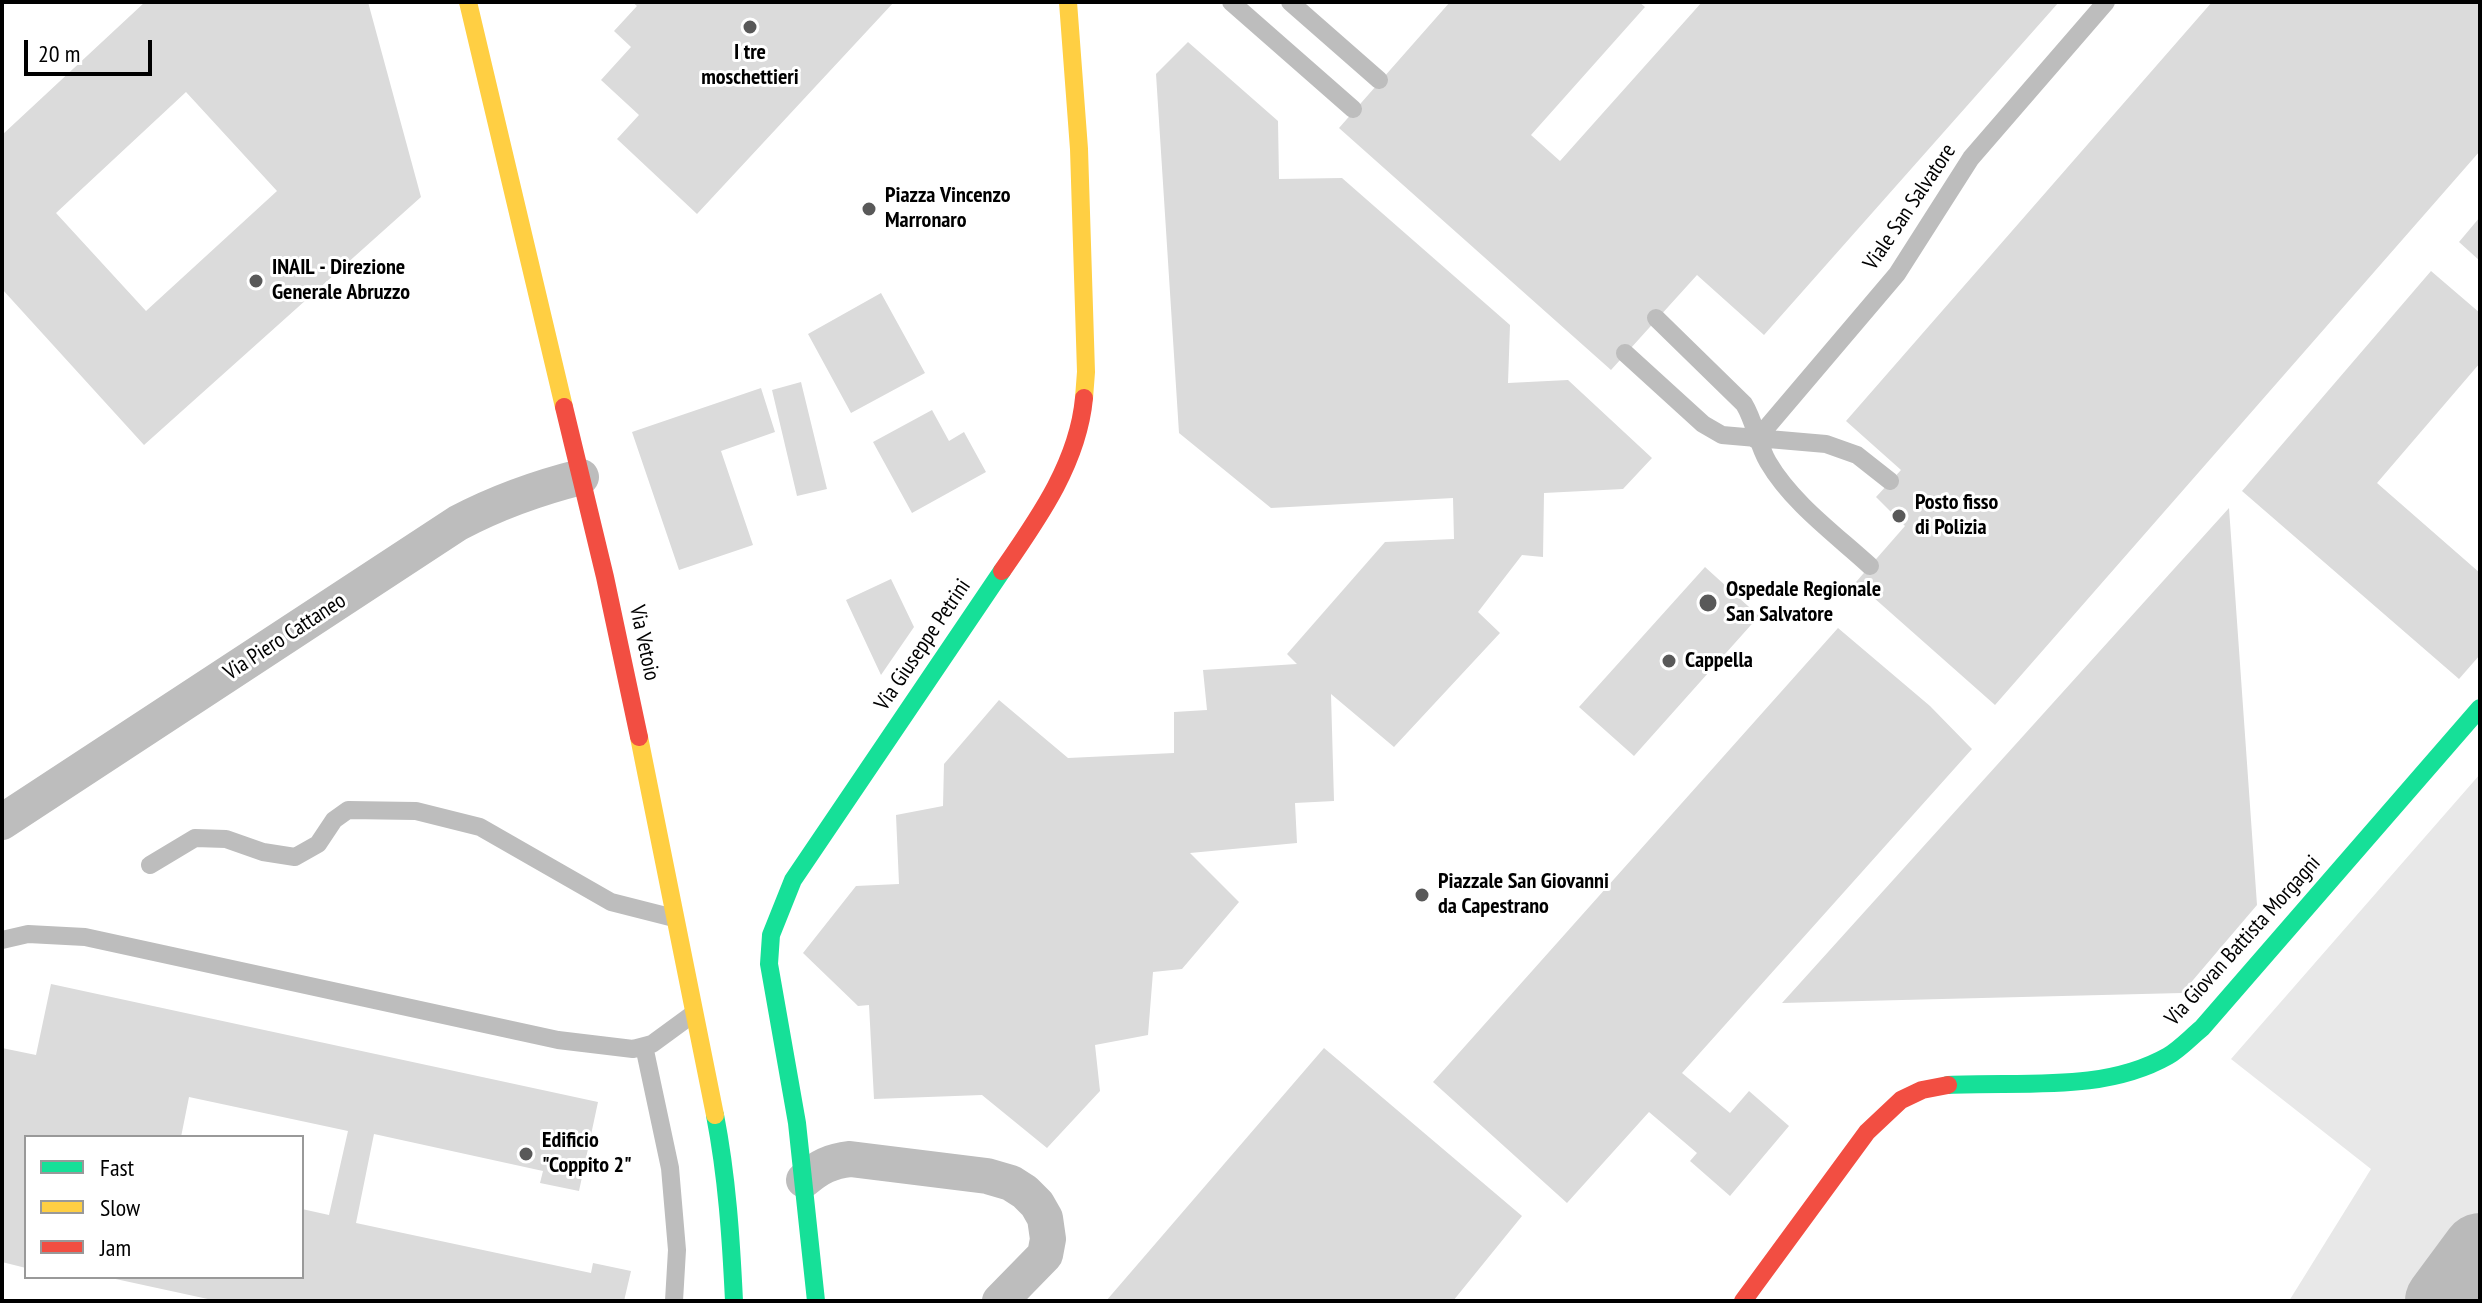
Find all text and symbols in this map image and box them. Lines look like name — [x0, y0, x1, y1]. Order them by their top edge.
marker: I tre moschettieri — [741, 18, 759, 36]
scale bar — [28, 24, 156, 74]
text: 20 m — [38, 38, 80, 69]
place label: I tre moschettieri — [701, 40, 799, 92]
street label: Viale San Salvatore — [1858, 139, 1962, 275]
place label: Piazza Vincenzo Marronaro — [885, 183, 1011, 234]
marker: Piazza Vincenzo Marronaro — [860, 200, 878, 218]
place label: INAIL - Direzione Generale Abruzzo — [272, 255, 410, 306]
marker: INAIL - Direzione Generale Abruzzo — [247, 272, 265, 290]
place label: Posto fisso di Polizia — [1915, 490, 1998, 542]
marker: Posto fisso di Polizia — [1890, 507, 1908, 525]
street label: Via Giuseppe Petrini — [869, 574, 977, 716]
place label: Ospedale Regionale San Salvatore — [1726, 577, 1881, 628]
street label: Via Piero Cattaneo — [219, 588, 351, 686]
marker: Ospedale Regionale San Salvatore — [1697, 592, 1719, 614]
street label: Via Vetoio — [623, 603, 665, 683]
place label: Cappella — [1685, 648, 1753, 674]
marker: Cappella — [1660, 652, 1678, 670]
street label: Via Giovan Battista Morgagni — [2160, 851, 2326, 1031]
place label: Piazzale San Giovanni da Capestrano — [1438, 869, 1609, 920]
marker: Piazzale San Giovanni da Capestrano — [1413, 886, 1431, 904]
place label: Edificio "Coppito 2" — [542, 1128, 632, 1180]
legend — [24, 1135, 304, 1279]
marker: Edificio "Coppito 2" — [517, 1145, 535, 1163]
text: Fast — [100, 1152, 134, 1183]
text: Slow — [100, 1192, 140, 1223]
text: Jam — [100, 1232, 131, 1263]

